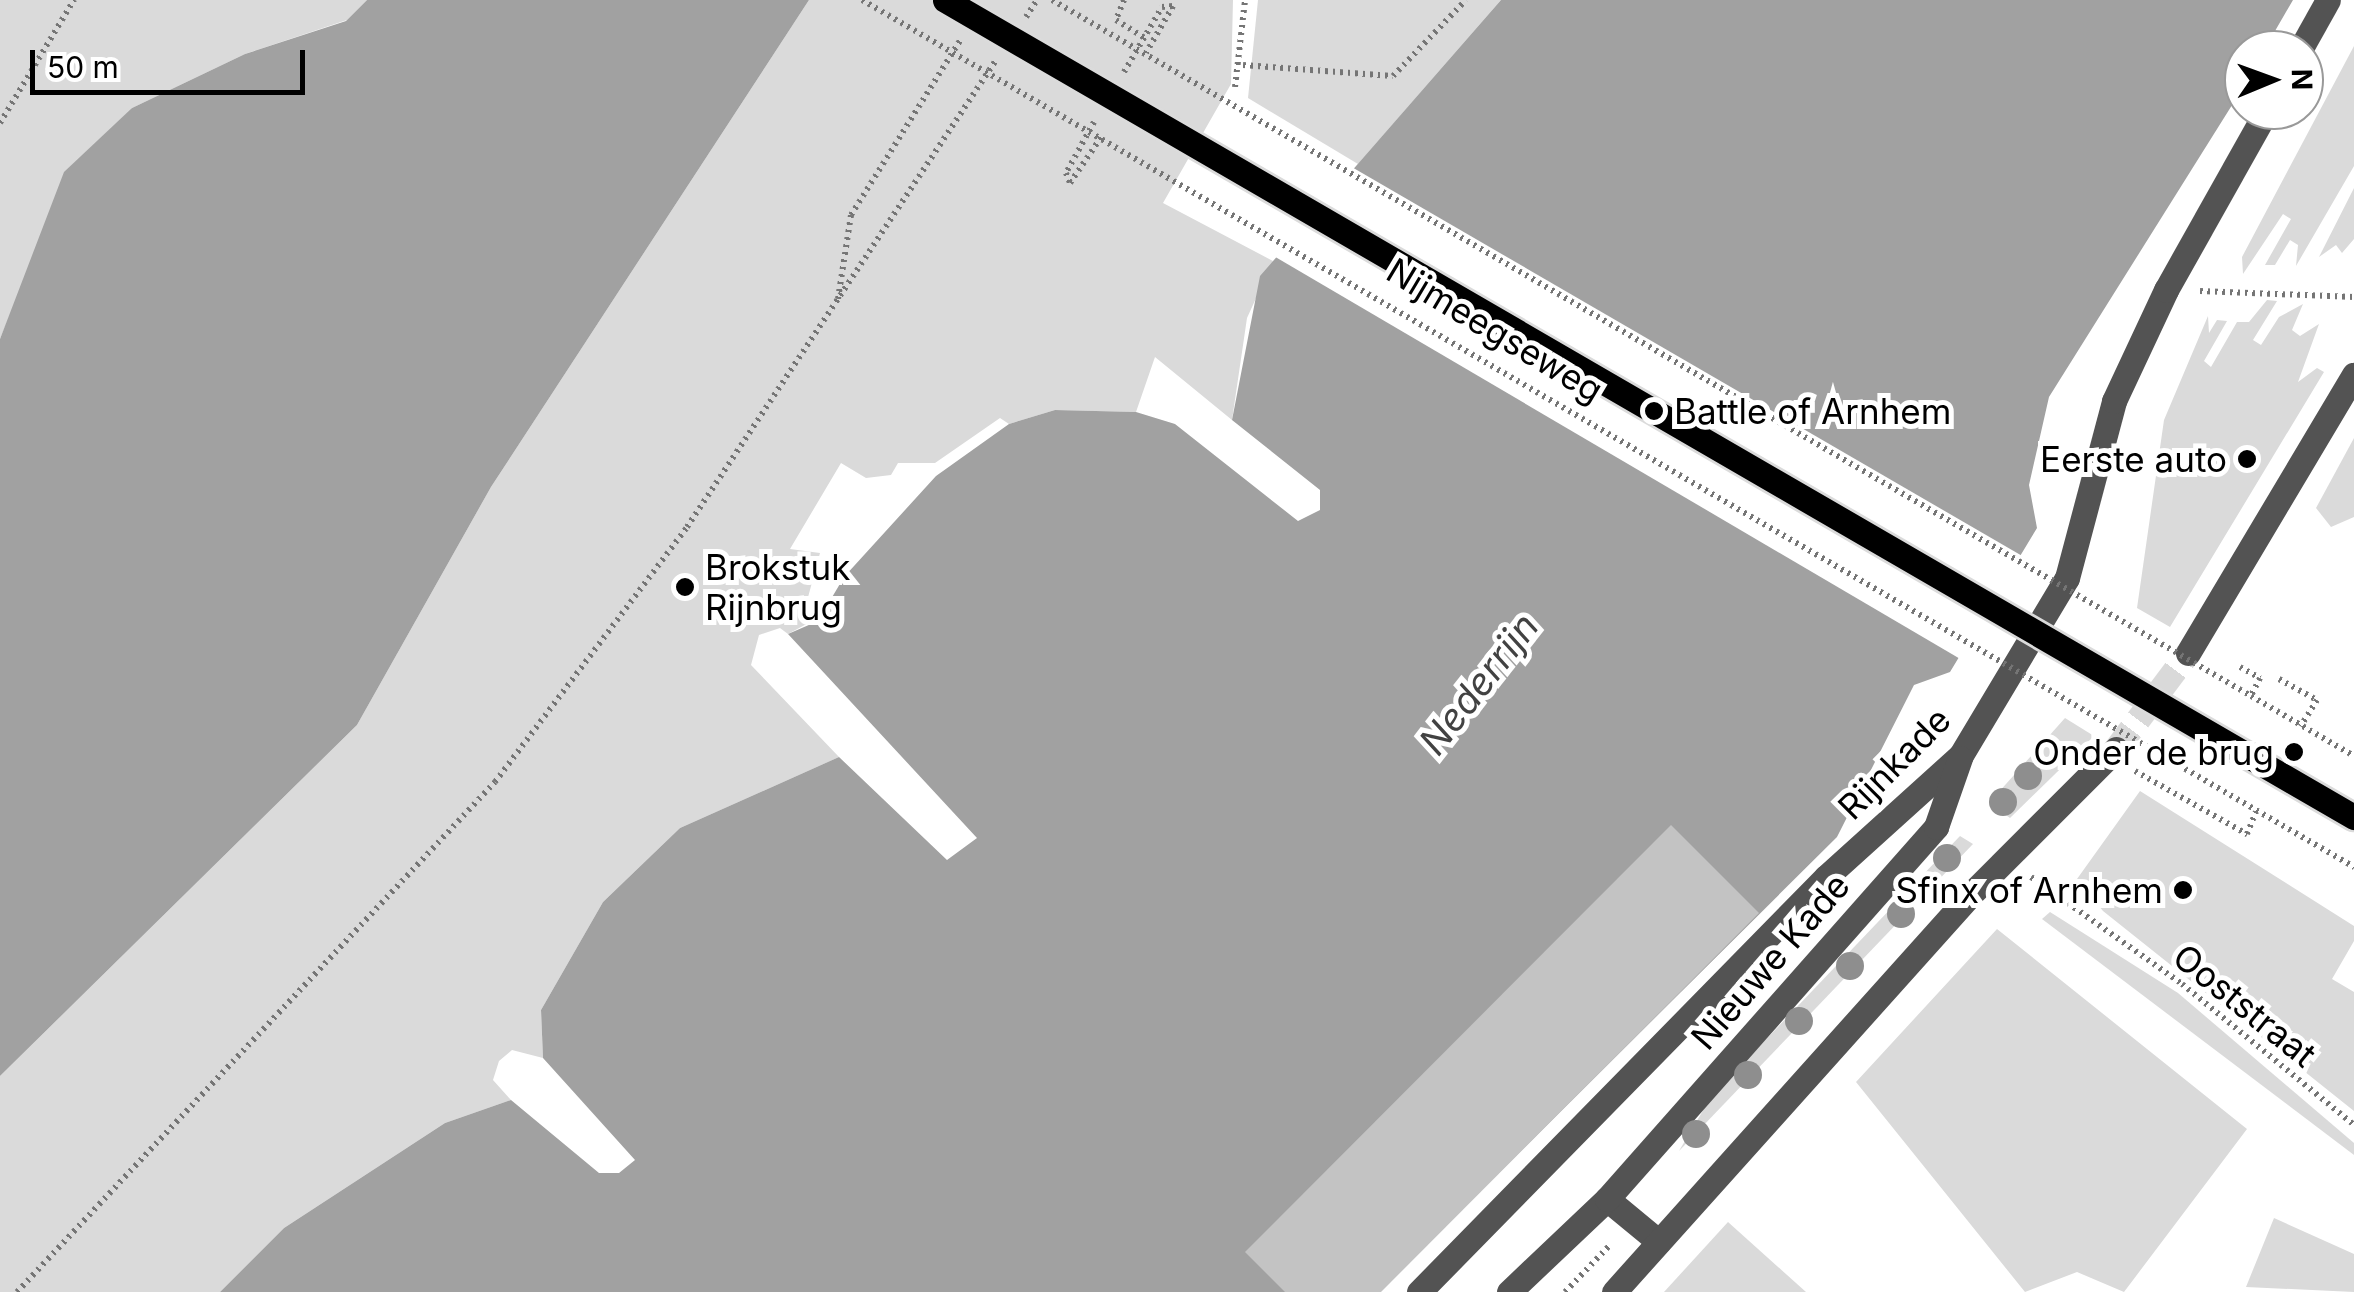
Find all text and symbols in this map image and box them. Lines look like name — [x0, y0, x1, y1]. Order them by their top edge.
scale bar — [35, 30, 310, 92]
north arrow — [2224, 30, 2324, 130]
text: 50 m — [47, 49, 119, 85]
text: N — [2285, 69, 2319, 90]
street label: Nijmeegseweg — [1379, 249, 1611, 411]
place label: Battle of Arnhem — [1674, 390, 1951, 432]
marker: Battle of Arnhem — [1643, 400, 1665, 422]
place label: Eerste auto — [2040, 438, 2227, 480]
marker: Eerste auto — [2236, 448, 2258, 470]
place label: Brokstuk Rijnbrug — [705, 546, 851, 628]
marker: Brokstuk Rijnbrug — [674, 576, 696, 598]
water label: Nederrijn — [1410, 604, 1548, 764]
street label: Rijnkade — [1829, 698, 1959, 828]
place label: Onder de brug — [2033, 731, 2274, 773]
marker: Onder de brug — [2283, 741, 2305, 763]
street label: Nieuwe Kade — [1682, 865, 1858, 1057]
place label: Sfinx of Arnhem — [1895, 869, 2163, 911]
marker: Sfinx of Arnhem — [2172, 879, 2194, 901]
street label: Ooststraat — [2165, 935, 2325, 1075]

